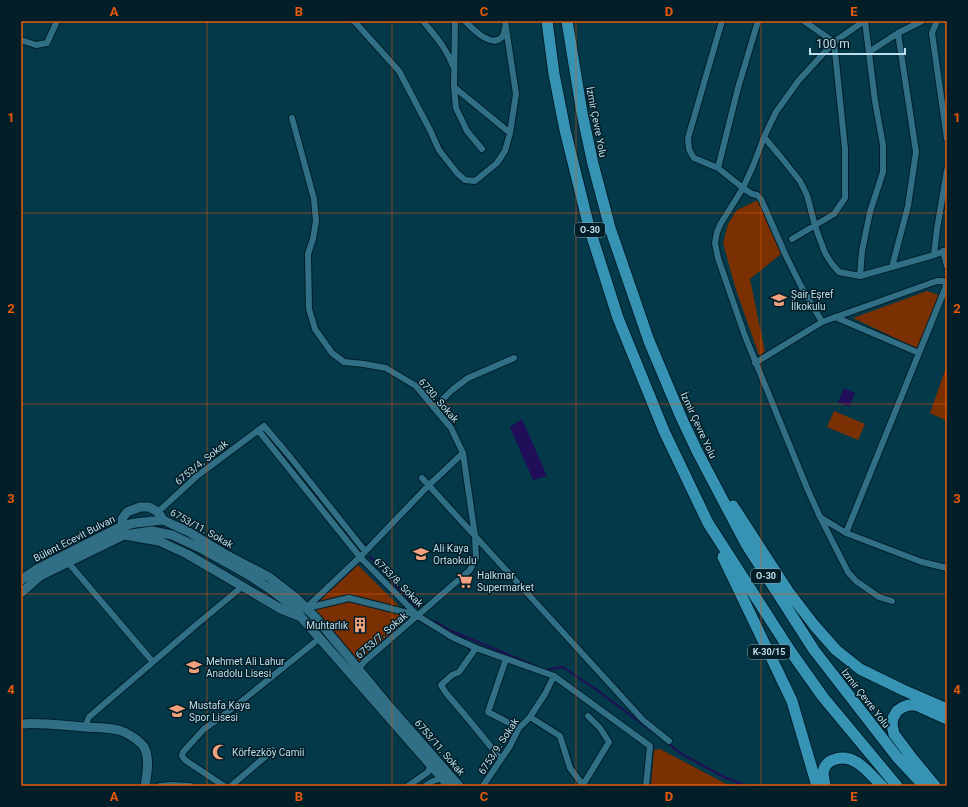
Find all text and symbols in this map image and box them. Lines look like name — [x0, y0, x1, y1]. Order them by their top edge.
text: A — [110, 4, 119, 19]
text: B — [295, 4, 303, 19]
text: C — [480, 4, 489, 19]
text: D — [665, 4, 673, 19]
text: E — [850, 4, 858, 19]
scale bar — [810, 30, 905, 56]
text: 100 m — [816, 37, 850, 51]
street label: İzmir Çevre Yolu — [584, 86, 610, 158]
text: 1 — [7, 110, 15, 125]
text: 1 — [953, 110, 961, 125]
road number: O-30 — [575, 223, 605, 237]
place label: Şair Eşref İlkokulu — [791, 289, 834, 312]
school or university icon: Şair Eşref İlkokulu — [770, 291, 788, 309]
text: 2 — [7, 301, 15, 316]
text: 2 — [953, 301, 961, 316]
street label: 6730. Sokak — [416, 376, 461, 425]
street label: İzmir Çevre Yolu — [678, 390, 720, 460]
street label: 6753/4. Sokak — [173, 437, 231, 487]
text: 3 — [7, 491, 15, 506]
text: 3 — [953, 491, 961, 506]
street label: 6753/11. Sokak — [168, 507, 236, 551]
street label: Bülent Ecevit Bulvarı — [32, 513, 117, 564]
place label: Ali Kaya Ortaokulu — [433, 543, 476, 566]
school or university icon: Ali Kaya Ortaokulu — [412, 545, 430, 563]
street label: 6753/8. Sokak — [372, 556, 426, 610]
road number: O-30 — [751, 569, 781, 583]
place label: Halkmar Supermarket — [477, 570, 534, 593]
supermarket icon: Halkmar Supermarket — [456, 572, 474, 590]
street label: 6753/7. Sokak — [353, 609, 410, 661]
building icon: Muhtarlık — [351, 616, 369, 634]
place label: Muhtarlık — [306, 620, 349, 631]
road number: K-30/15 — [748, 645, 790, 659]
place label: Mehmet Ali Lahur Anadolu Lisesi — [206, 656, 285, 679]
school or university icon: Mehmet Ali Lahur Anadolu Lisesi — [185, 658, 203, 676]
street label: İzmir Çevre Yolu — [839, 666, 893, 730]
text: 4 — [7, 682, 15, 697]
text: 4 — [953, 682, 961, 697]
place label: Mustafa Kaya Spor Lisesi — [189, 700, 250, 723]
school or university icon: Mustafa Kaya Spor Lisesi — [168, 702, 186, 720]
street label: 6753/9. Sokak — [476, 715, 521, 776]
street label: 6753/11. Sokak — [412, 717, 467, 778]
mosque icon: Körfezköy Camii — [211, 743, 229, 761]
place label: Körfezköy Camii — [232, 747, 304, 758]
text: A — [110, 789, 119, 804]
text: B — [295, 789, 303, 804]
text: C — [480, 789, 489, 804]
text: D — [665, 789, 673, 804]
text: E — [850, 789, 858, 804]

